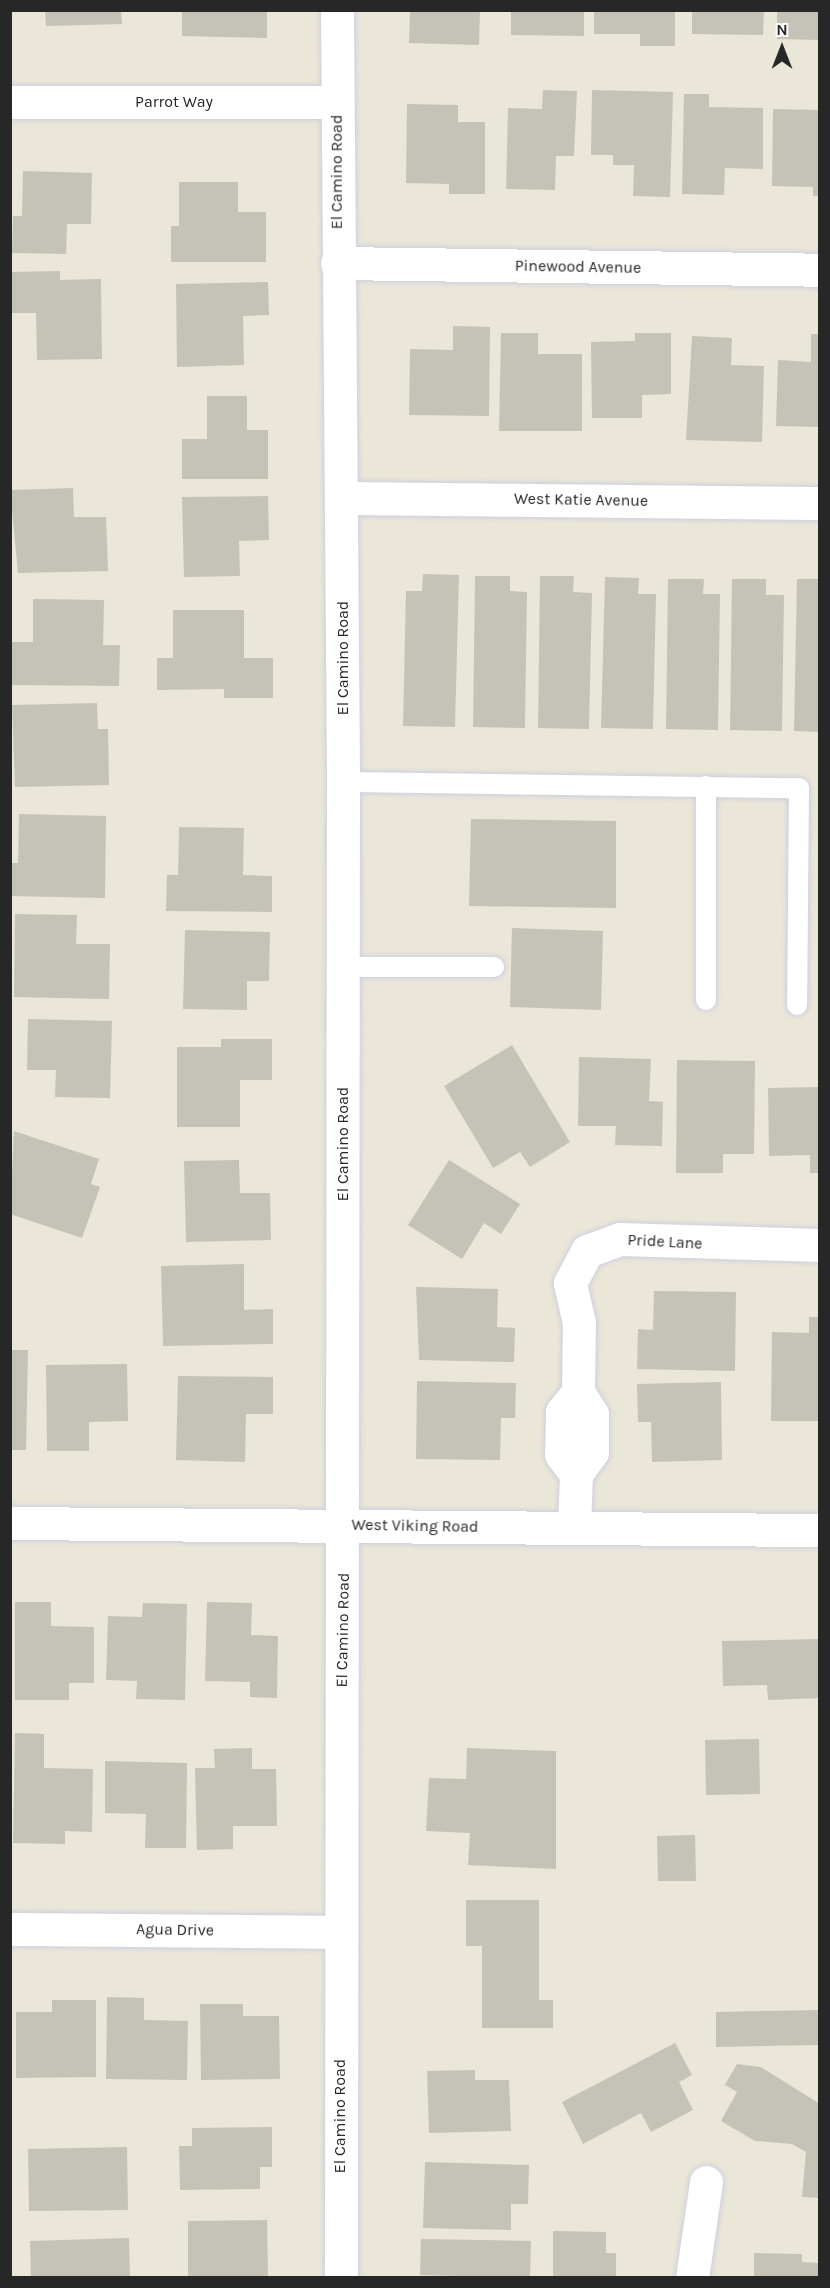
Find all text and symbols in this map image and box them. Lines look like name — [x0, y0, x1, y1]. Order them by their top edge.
north arrow — [752, 18, 812, 78]
text: N — [776, 20, 788, 39]
street label: Parrot Way — [135, 92, 213, 112]
street label: El Camino Road — [327, 115, 347, 229]
street label: Pinewood Avenue — [515, 256, 641, 278]
street label: West Katie Avenue — [514, 489, 648, 511]
street label: El Camino Road — [333, 601, 353, 715]
street label: El Camino Road — [333, 1087, 353, 1201]
street label: Pride Lane — [627, 1230, 703, 1254]
street label: West Viking Road — [351, 1515, 479, 1537]
street label: El Camino Road — [332, 1573, 354, 1687]
street label: Agua Drive — [136, 1920, 214, 1940]
street label: El Camino Road — [330, 2059, 350, 2173]

